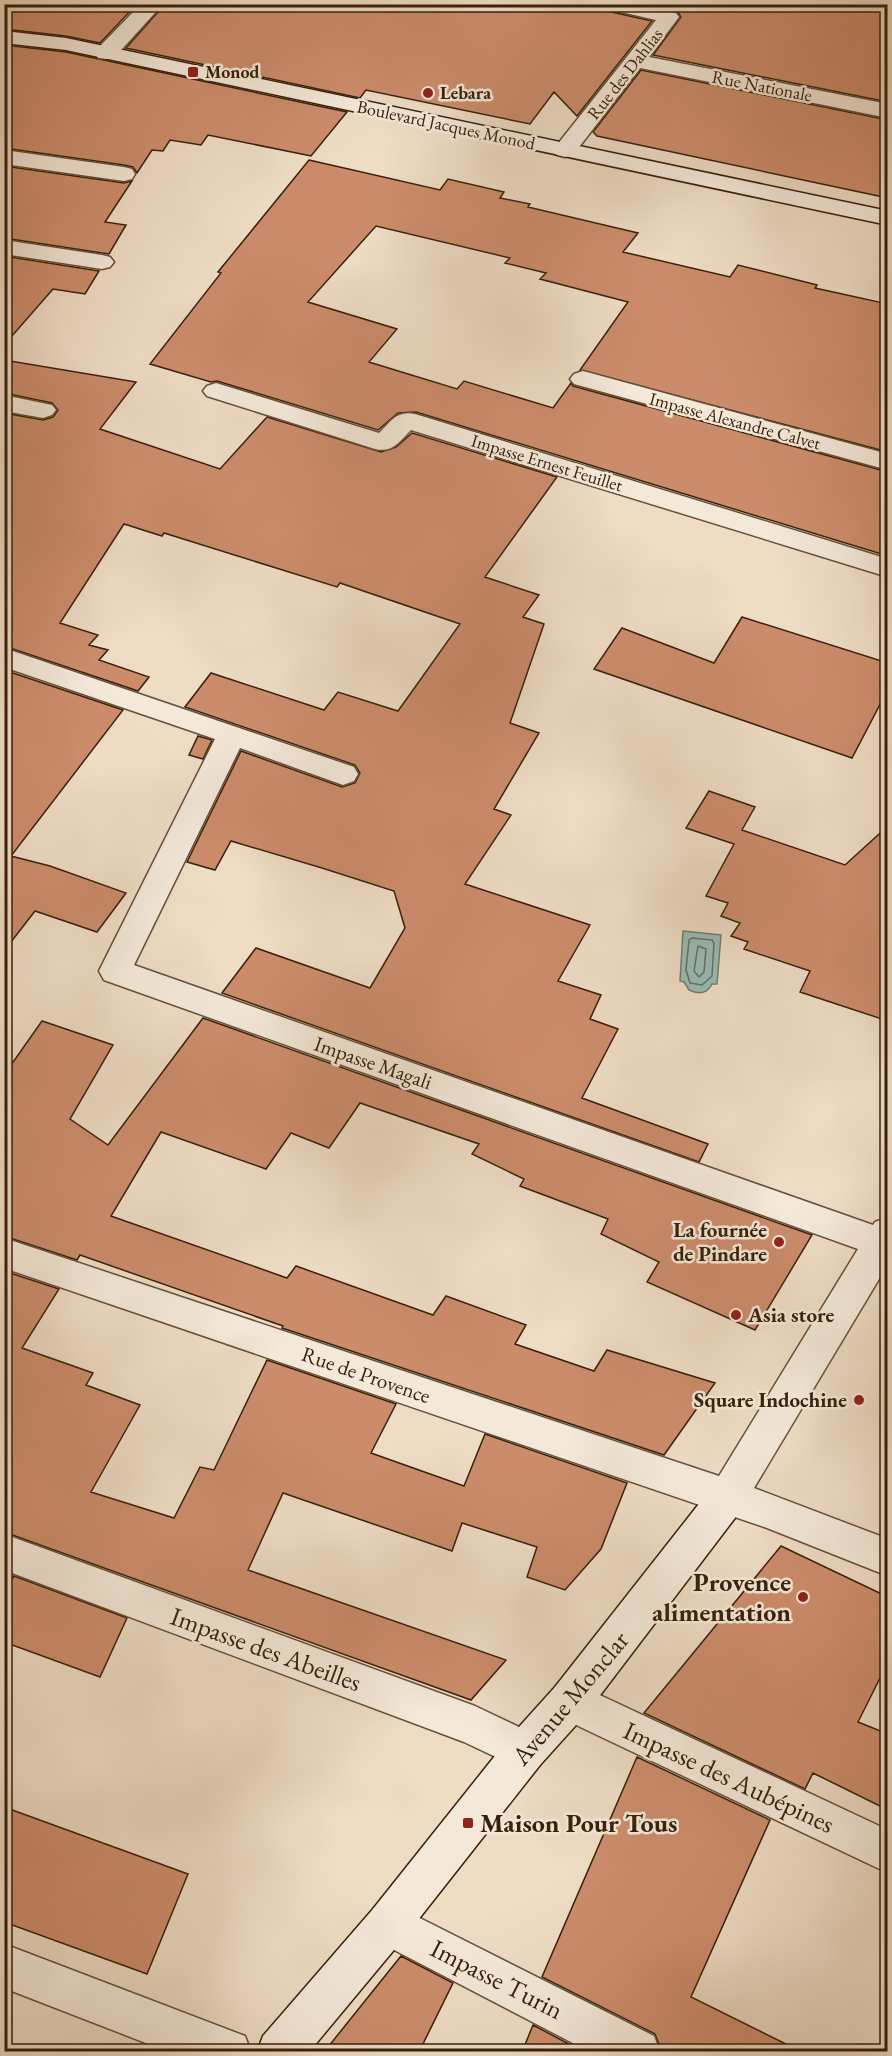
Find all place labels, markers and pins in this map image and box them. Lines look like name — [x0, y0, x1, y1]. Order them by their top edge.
place label: Monod — [205, 60, 259, 83]
marker: Monod — [186, 65, 200, 79]
place label: Lebara — [440, 81, 491, 104]
marker: Lebara — [421, 86, 435, 100]
place label: La fournée de Pindare — [673, 1216, 767, 1267]
marker: La fournée de Pindare — [772, 1235, 786, 1249]
place label: Asia store — [747, 1301, 834, 1328]
marker: Asia store — [729, 1308, 743, 1322]
place label: Square Indochine — [694, 1386, 847, 1413]
marker: Square Indochine — [852, 1393, 866, 1407]
place label: Provence alimentation — [652, 1565, 791, 1629]
marker: Provence alimentation — [796, 1590, 810, 1604]
place label: Maison Pour Tous — [480, 1806, 677, 1840]
marker: Maison Pour Tous — [461, 1816, 475, 1830]

